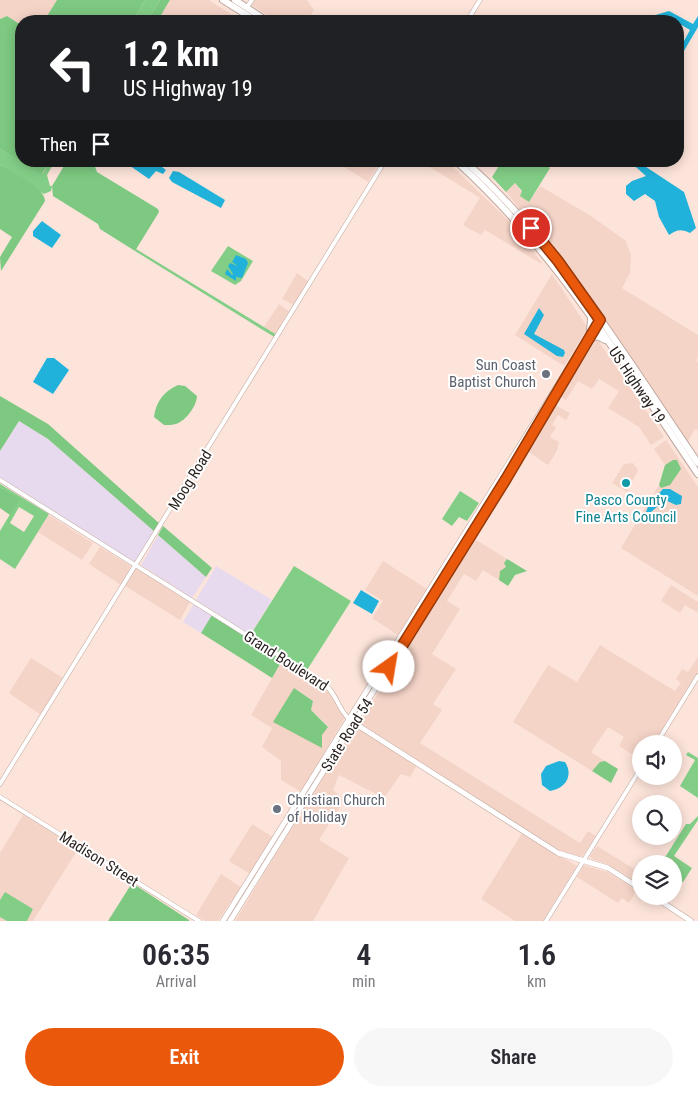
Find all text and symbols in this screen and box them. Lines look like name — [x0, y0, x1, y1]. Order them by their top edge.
text: 1.2 km — [123, 34, 219, 75]
icon: left — [40, 35, 105, 100]
text: US Highway 19 — [123, 76, 253, 101]
icon: arrive — [87, 130, 115, 158]
text: Then — [40, 133, 77, 156]
pin — [510, 207, 552, 249]
icon: arrive — [517, 214, 545, 242]
street label: US Highway 19 — [605, 343, 669, 427]
place label: Sun Coast Baptist Church — [449, 356, 536, 391]
marker: Sun Coast Baptist Church — [540, 368, 552, 380]
street label: Moog Road — [165, 447, 215, 513]
marker: Pasco County Fine Arts Council — [620, 477, 632, 489]
place label: Pasco County Fine Arts Council — [575, 491, 677, 526]
street label: Grand Boulevard — [240, 627, 332, 695]
position arrow — [362, 640, 414, 692]
street label: State Road 54 — [317, 695, 377, 775]
map controls — [632, 735, 682, 905]
button: sound — [632, 735, 682, 785]
place label: Christian Church of Holiday — [287, 791, 385, 826]
button: search — [632, 795, 682, 845]
marker: Christian Church of Holiday — [271, 803, 283, 815]
street label: Madison Street — [56, 828, 142, 890]
button: layers — [632, 855, 682, 905]
text: 06:35 — [142, 937, 210, 972]
text: 4 — [356, 937, 371, 972]
text: 1.6 — [517, 937, 556, 972]
text: Arrival — [156, 972, 196, 991]
text: min — [352, 972, 376, 991]
text: km — [527, 972, 546, 991]
button: Exit — [25, 1028, 344, 1086]
button: Share — [354, 1028, 673, 1086]

